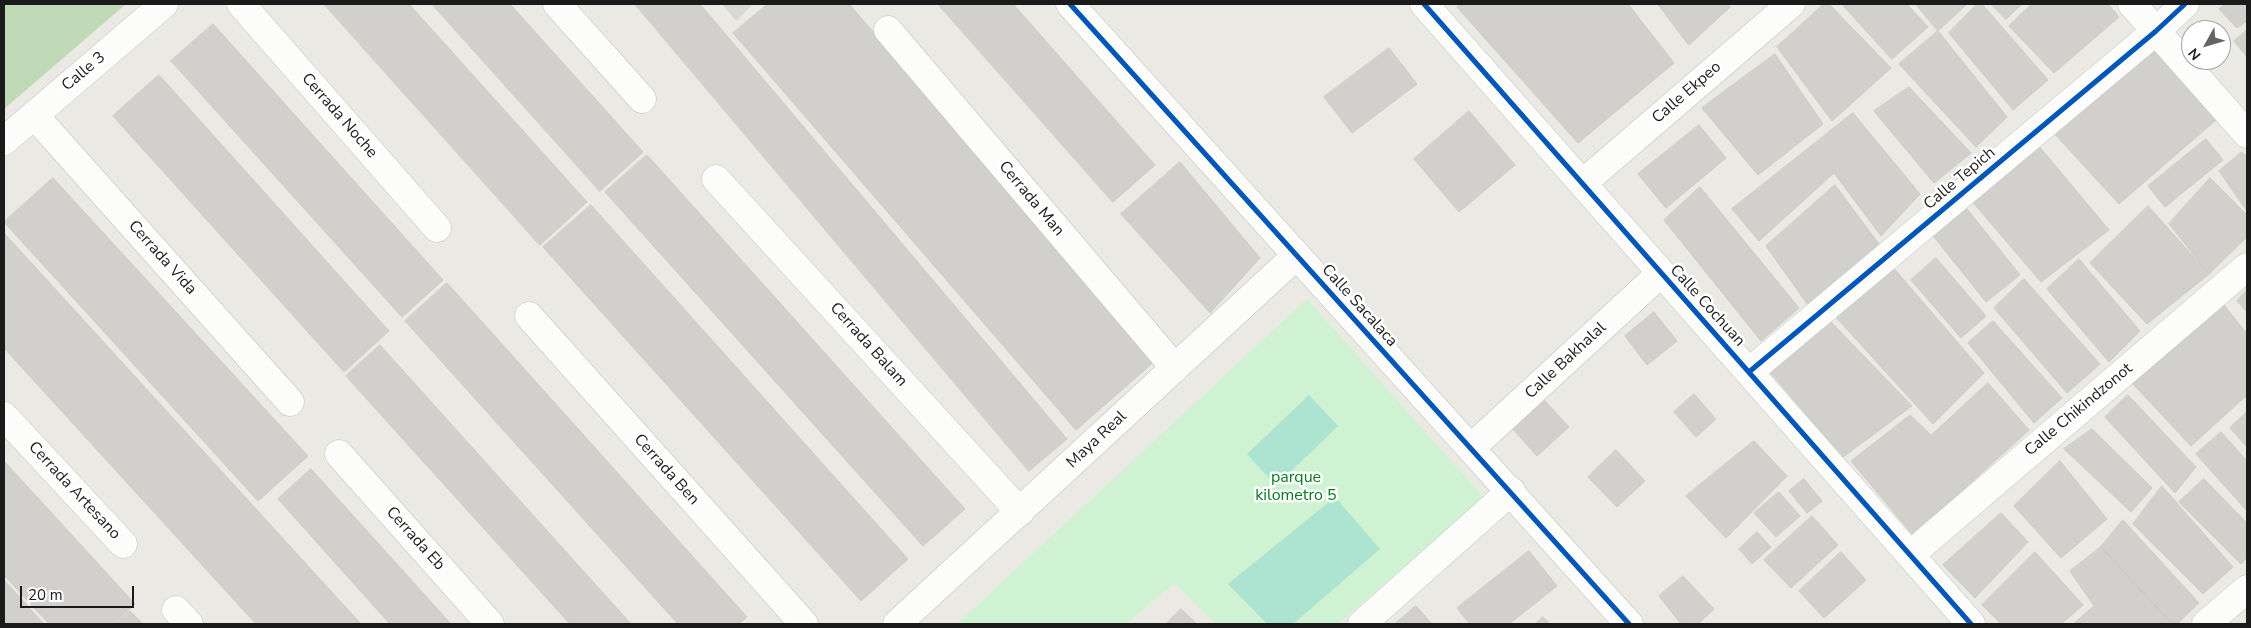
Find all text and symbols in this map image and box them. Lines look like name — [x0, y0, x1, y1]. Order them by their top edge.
north arrow — [2181, 20, 2231, 70]
text: N — [2184, 44, 2205, 64]
street label: Calle 3 — [58, 48, 110, 96]
street label: Calle Ekpeo — [1649, 58, 1725, 128]
street label: Cerrada Noche — [297, 70, 381, 162]
street label: Calle Tepich — [1920, 144, 2000, 214]
street label: Cerrada Man — [994, 158, 1068, 240]
street label: Cerrada Vida — [124, 217, 200, 299]
street label: Calle Sacalaca — [1317, 261, 1401, 351]
street label: Calle Cochuan — [1665, 261, 1749, 351]
street label: Cerrada Balam — [825, 299, 911, 391]
street label: Calle Bakhalal — [1521, 319, 1611, 403]
street label: Calle Chikindzonot — [2021, 359, 2137, 461]
street label: Maya Real — [1063, 407, 1131, 473]
street label: Cerrada Ben — [629, 431, 703, 509]
street label: Cerrada Artesano — [24, 438, 124, 544]
park label: parque kilometro 5 — [1255, 468, 1337, 506]
street label: Cerrada Eb — [381, 503, 449, 575]
scale bar — [22, 576, 136, 608]
text: 20 m — [28, 585, 63, 605]

